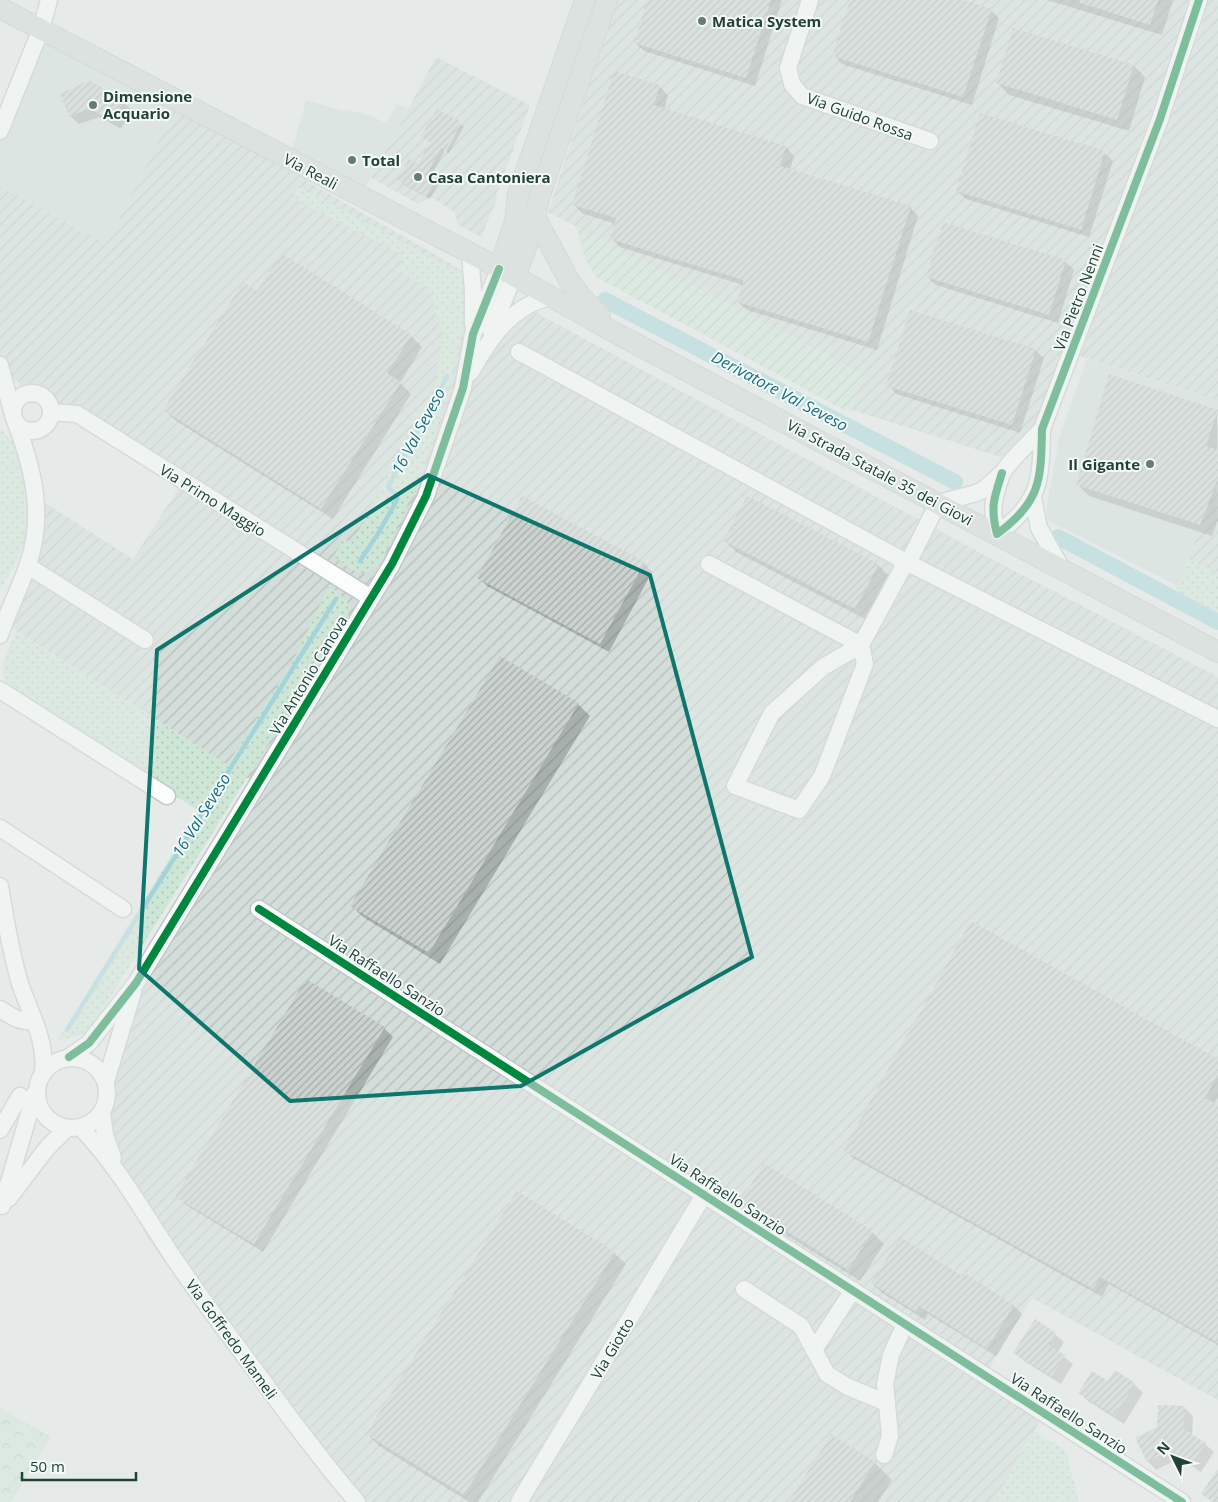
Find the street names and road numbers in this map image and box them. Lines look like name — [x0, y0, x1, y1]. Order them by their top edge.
street label: Via Guido Rossa — [804, 87, 916, 145]
street label: Via Reali — [280, 148, 342, 194]
street label: Via Pietro Nenni — [1049, 241, 1107, 353]
street label: Via Strada Statale 35 dei Giovi — [784, 414, 976, 530]
street label: Via Primo Maggio — [156, 459, 270, 541]
street label: Via Antonio Canova — [264, 612, 352, 738]
street label: Via Raffaello Sanzio — [325, 930, 449, 1020]
street label: Via Raffaello Sanzio — [666, 1149, 790, 1239]
street label: Via Goffredo Mameli — [182, 1275, 282, 1403]
street label: Via Giotto — [586, 1314, 638, 1382]
street label: Via Raffaello Sanzio — [1007, 1368, 1131, 1458]

